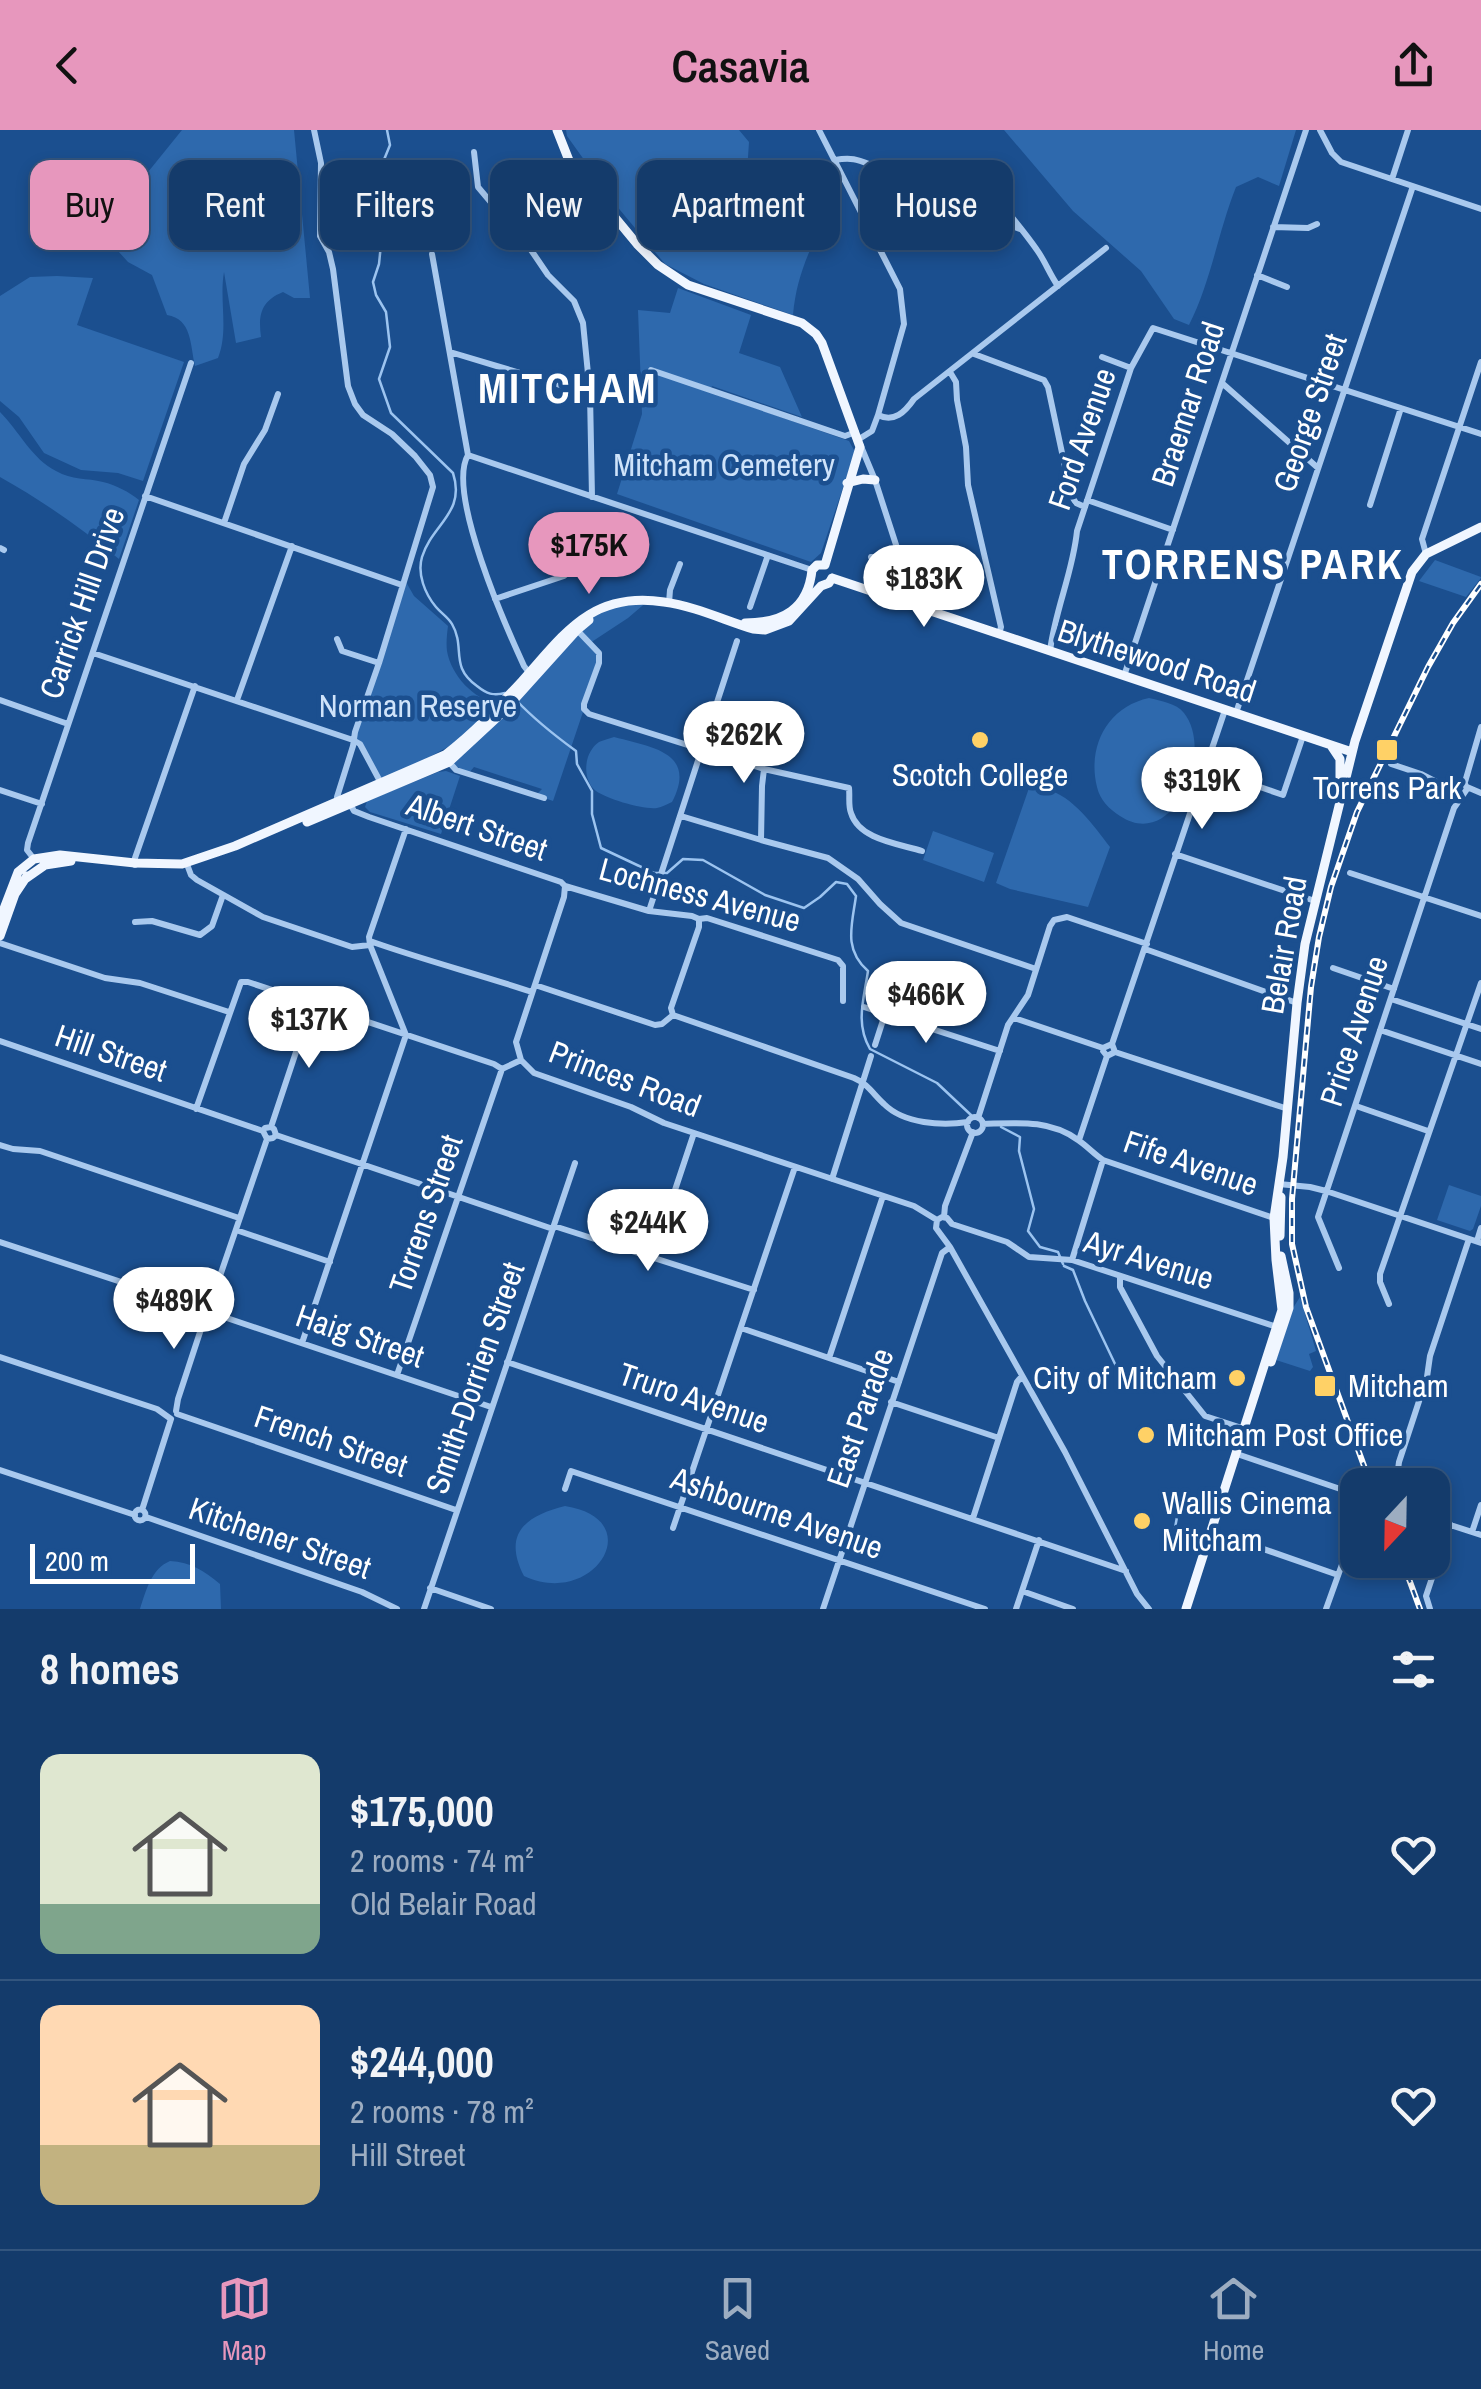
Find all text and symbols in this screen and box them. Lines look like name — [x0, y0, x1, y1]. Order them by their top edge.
text: Casavia — [671, 35, 810, 96]
icon: back — [40, 38, 95, 93]
icon: share — [1386, 38, 1441, 93]
chip: Buy — [30, 160, 149, 250]
chip: Rent — [169, 160, 300, 250]
chip: Filters — [320, 160, 470, 250]
chip: New — [490, 160, 617, 250]
chip: Apartment — [637, 160, 840, 250]
chip: House — [860, 160, 1013, 250]
street label: Braemar Road — [1141, 316, 1234, 492]
street label: George Street — [1262, 328, 1357, 498]
district label: MITCHAM — [478, 360, 658, 416]
street label: Ford Avenue — [1037, 362, 1126, 515]
park label: Mitcham Cemetery — [613, 443, 835, 486]
street label: Carrick Hill Drive — [29, 501, 134, 704]
pin: $175K — [519, 512, 659, 597]
text: $175K — [550, 523, 628, 566]
district label: TORRENS PARK — [1102, 536, 1404, 592]
pin: $183K — [854, 545, 994, 630]
text: $183K — [885, 556, 963, 599]
street label: Blythewood Road — [1053, 608, 1262, 713]
park label: Norman Reserve — [319, 684, 517, 727]
pin: $262K — [674, 701, 814, 786]
text: $262K — [705, 712, 783, 755]
marker: Scotch College — [969, 729, 991, 751]
marker: Torrens Park — [1374, 737, 1400, 763]
pin: $319K — [1132, 747, 1272, 832]
place label: Scotch College — [892, 753, 1068, 796]
text: $319K — [1163, 758, 1241, 801]
place label: Torrens Park — [1313, 766, 1462, 809]
street label: Albert Street — [400, 782, 553, 871]
street label: Lochness Avenue — [595, 847, 806, 942]
street label: Belair Road — [1250, 873, 1317, 1017]
street label: Price Avenue — [1309, 950, 1398, 1112]
pin: $466K — [856, 961, 996, 1046]
text: $466K — [887, 972, 965, 1015]
pin: $137K — [239, 986, 379, 1071]
text: $137K — [270, 997, 348, 1040]
street label: Hill Street — [50, 1013, 173, 1092]
street label: Princes Road — [543, 1030, 707, 1127]
street label: Fife Avenue — [1118, 1119, 1264, 1206]
street label: Torrens Street — [378, 1129, 473, 1299]
pin: $244K — [578, 1189, 718, 1274]
text: $244K — [609, 1200, 687, 1243]
street label: Ayr Avenue — [1078, 1219, 1219, 1300]
street label: Smith-Dorrien Street — [415, 1256, 534, 1499]
pin: $489K — [104, 1267, 244, 1352]
text: $489K — [135, 1278, 213, 1321]
street label: Haig Street — [290, 1294, 430, 1377]
street label: East Parade — [816, 1343, 903, 1493]
street label: Truro Avenue — [613, 1352, 775, 1443]
place label: City of Mitcham — [1033, 1356, 1217, 1399]
place label: Mitcham — [1348, 1364, 1449, 1407]
marker: City of Mitcham — [1226, 1367, 1248, 1389]
marker: Mitcham — [1312, 1373, 1338, 1399]
street label: French Street — [249, 1394, 413, 1487]
place label: Mitcham Post Office — [1166, 1413, 1403, 1456]
marker: Mitcham Post Office — [1135, 1424, 1157, 1446]
street label: Ashbourne Avenue — [665, 1456, 889, 1569]
north arrow — [1340, 1468, 1450, 1578]
map controls — [1340, 1468, 1450, 1578]
place label: Wallis Cinema Mitcham — [1162, 1481, 1332, 1561]
street label: Kitchener Street — [184, 1486, 377, 1589]
marker: Wallis Cinema Mitcham — [1131, 1510, 1153, 1532]
scale bar — [30, 1539, 195, 1584]
text: 200 m — [45, 1542, 109, 1580]
text: 8 homes — [40, 1641, 180, 1697]
icon: filters — [1386, 1642, 1441, 1697]
text: $175,000 — [350, 1783, 494, 1839]
icon: home — [120, 1794, 240, 1914]
icon: heart — [1386, 1827, 1441, 1882]
text: 2 rooms · 74 m² — [350, 1839, 534, 1882]
text: Old Belair Road — [350, 1882, 537, 1925]
text: $244,000 — [350, 2034, 494, 2090]
icon: home — [120, 2045, 240, 2165]
icon: heart — [1386, 2078, 1441, 2133]
text: 2 rooms · 78 m² — [350, 2090, 534, 2133]
text: Hill Street — [350, 2133, 465, 2176]
tab: Map — [217, 2271, 272, 2369]
tab: Saved — [705, 2271, 770, 2369]
tab: Home — [1203, 2271, 1264, 2369]

